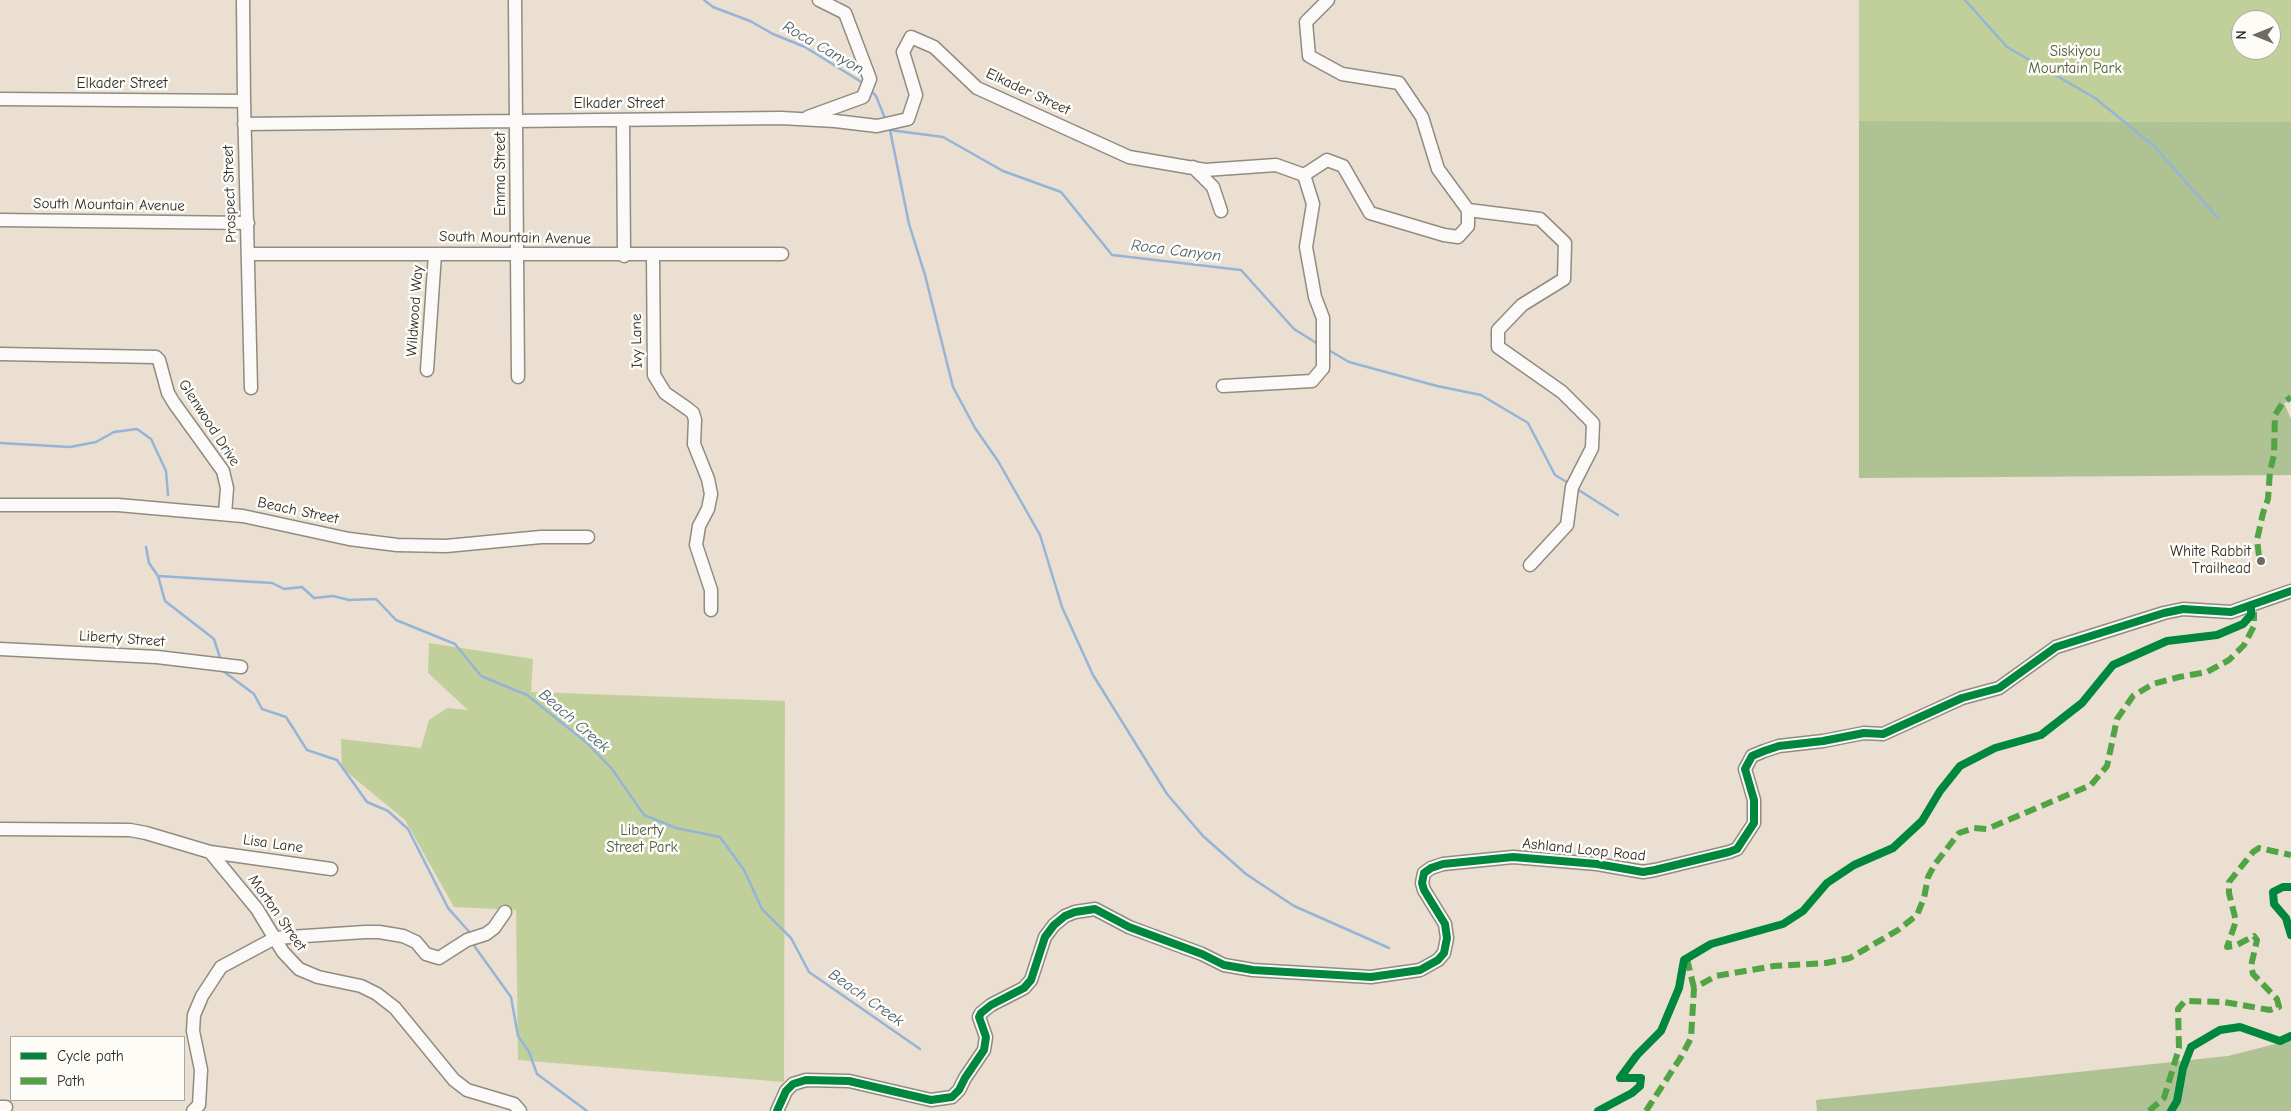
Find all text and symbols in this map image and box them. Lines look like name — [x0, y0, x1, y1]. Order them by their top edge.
north arrow — [2231, 10, 2281, 60]
water label: Roca Canyon — [779, 17, 867, 79]
text: N — [2233, 30, 2250, 40]
park label: Siskiyou Mountain Park — [2028, 43, 2122, 78]
street label: Elkader Street — [983, 65, 1073, 119]
street label: Elkader Street — [76, 75, 168, 93]
street label: Elkader Street — [573, 95, 665, 113]
street label: Emma Street — [492, 132, 510, 216]
street label: Prospect Street — [219, 145, 241, 243]
street label: South Mountain Avenue — [33, 195, 185, 215]
street label: South Mountain Avenue — [439, 228, 591, 248]
water label: Roca Canyon — [1130, 236, 1222, 266]
street label: Wildwood Way — [403, 265, 427, 357]
street label: Ivy Lane — [628, 314, 646, 368]
street label: Glenwood Drive — [174, 376, 244, 470]
street label: Beach Street — [256, 494, 340, 528]
place label: White Rabbit Trailhead — [2170, 543, 2251, 578]
marker: White Rabbit Trailhead — [2255, 555, 2267, 567]
street label: Liberty Street — [78, 627, 166, 651]
water label: Beach Creek — [535, 685, 613, 757]
park label: Liberty Street Park — [606, 822, 678, 857]
street label: Lisa Lane — [242, 831, 304, 857]
street label: Ashland Loop Road — [1522, 835, 1646, 865]
street label: Morton Street — [244, 871, 310, 955]
water label: Beach Creek — [825, 965, 907, 1031]
legend — [10, 1036, 185, 1101]
text: Cycle path — [57, 1047, 124, 1065]
text: Path — [57, 1072, 85, 1090]

